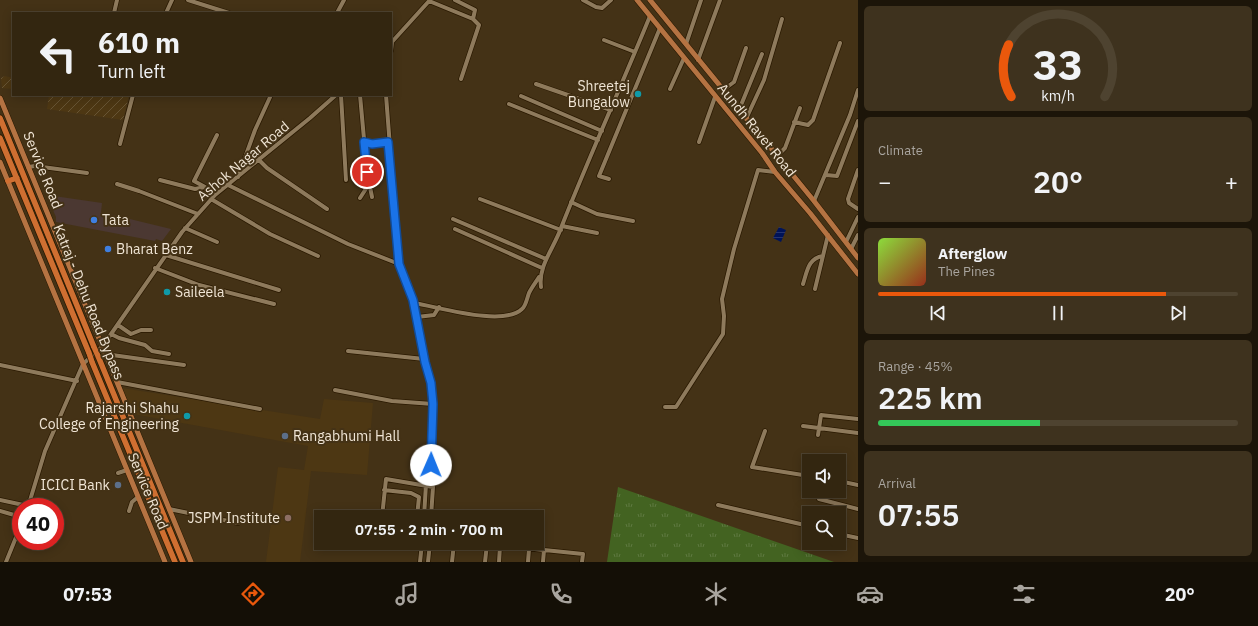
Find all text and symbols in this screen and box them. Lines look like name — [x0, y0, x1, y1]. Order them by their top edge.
text: 610 m — [98, 24, 180, 61]
icon: left — [32, 28, 84, 80]
text: 33 — [1033, 36, 1083, 90]
text: Turn left — [98, 60, 166, 83]
place label: Shreetej Bungalow — [568, 77, 630, 111]
street label: Aundh Ravet Road — [714, 80, 800, 180]
text: km/h — [1041, 85, 1075, 104]
marker: Shreetej Bungalow — [633, 89, 643, 99]
street label: Ashok Nagar Road — [193, 117, 293, 205]
street label: Service Road — [19, 129, 67, 211]
text: Climate — [878, 142, 923, 159]
pin — [350, 155, 384, 189]
icon: arrive — [356, 161, 378, 183]
text: 20° — [1033, 162, 1083, 201]
text: − — [878, 167, 891, 196]
text: + — [1225, 167, 1238, 196]
place label: Tata — [102, 211, 129, 229]
marker: Tata — [89, 215, 99, 225]
street label: Katraj - Dehu Road Bypass — [50, 222, 129, 383]
place label: Bharat Benz — [116, 240, 193, 258]
marker: Bharat Benz — [103, 244, 113, 254]
text: Afterglow — [938, 244, 1007, 263]
text: The Pines — [938, 263, 995, 280]
place label: Saileela — [175, 283, 225, 301]
marker: Saileela — [162, 287, 172, 297]
icon: previous — [927, 302, 949, 324]
icon: pause — [1047, 302, 1069, 324]
icon: next — [1167, 302, 1189, 324]
text: Range · 45% — [878, 358, 952, 375]
text: 225 km — [878, 378, 983, 417]
place label: Rajarshi Shahu College of Engineering — [39, 399, 180, 433]
marker: Rajarshi Shahu College of Engineering — [182, 411, 192, 421]
place label: Rangabhumi Hall — [293, 427, 400, 445]
marker: Rangabhumi Hall — [280, 431, 290, 441]
position arrow — [410, 444, 452, 486]
street label: Service Road — [124, 450, 172, 532]
map controls — [802, 454, 846, 550]
button: sound — [802, 454, 846, 498]
text: Arrival — [878, 475, 916, 492]
place label: ICICI Bank — [41, 476, 111, 494]
marker: ICICI Bank — [113, 480, 123, 490]
text: 07:55 — [878, 495, 960, 534]
speed limit sign: 40 — [12, 498, 64, 550]
button: search — [802, 506, 846, 550]
place label: JSPM Institute — [187, 509, 280, 527]
marker: JSPM Institute — [283, 513, 293, 523]
text: 07:55 · 2 min · 700 m — [355, 520, 503, 539]
icon: directions — [239, 580, 267, 608]
icon: music — [393, 580, 421, 608]
icon: phone — [547, 580, 575, 608]
icon: climate — [702, 580, 730, 608]
icon: car — [856, 580, 884, 608]
icon: filters — [1010, 580, 1038, 608]
text: 07:53 — [63, 583, 112, 606]
text: 20° — [1165, 583, 1195, 606]

